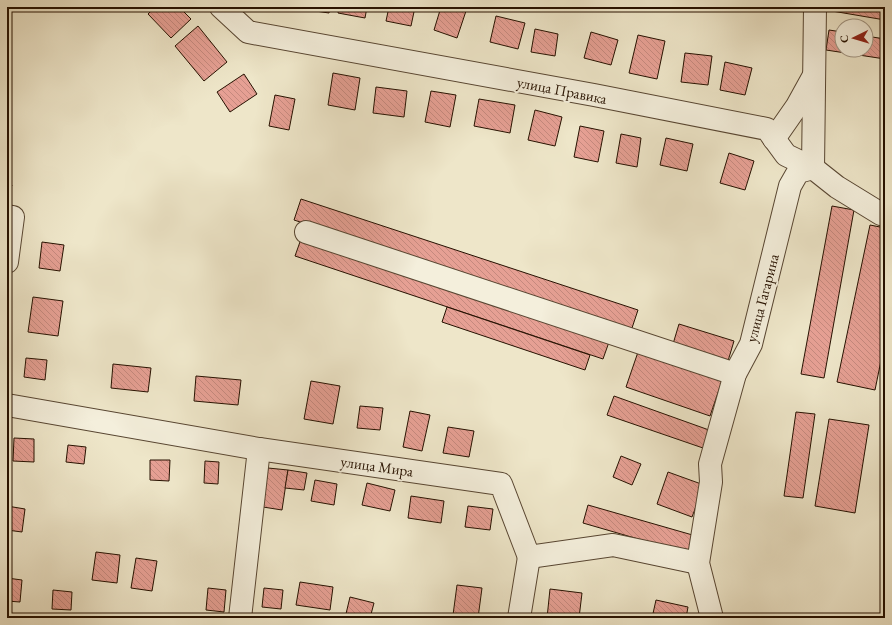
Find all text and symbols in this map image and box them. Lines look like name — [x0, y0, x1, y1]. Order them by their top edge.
north arrow — [834, 18, 874, 58]
text: С — [837, 34, 851, 43]
street label: улица Правика — [515, 72, 609, 108]
street label: улица Гагарина — [741, 252, 783, 344]
street label: улица Мира — [340, 452, 414, 480]

